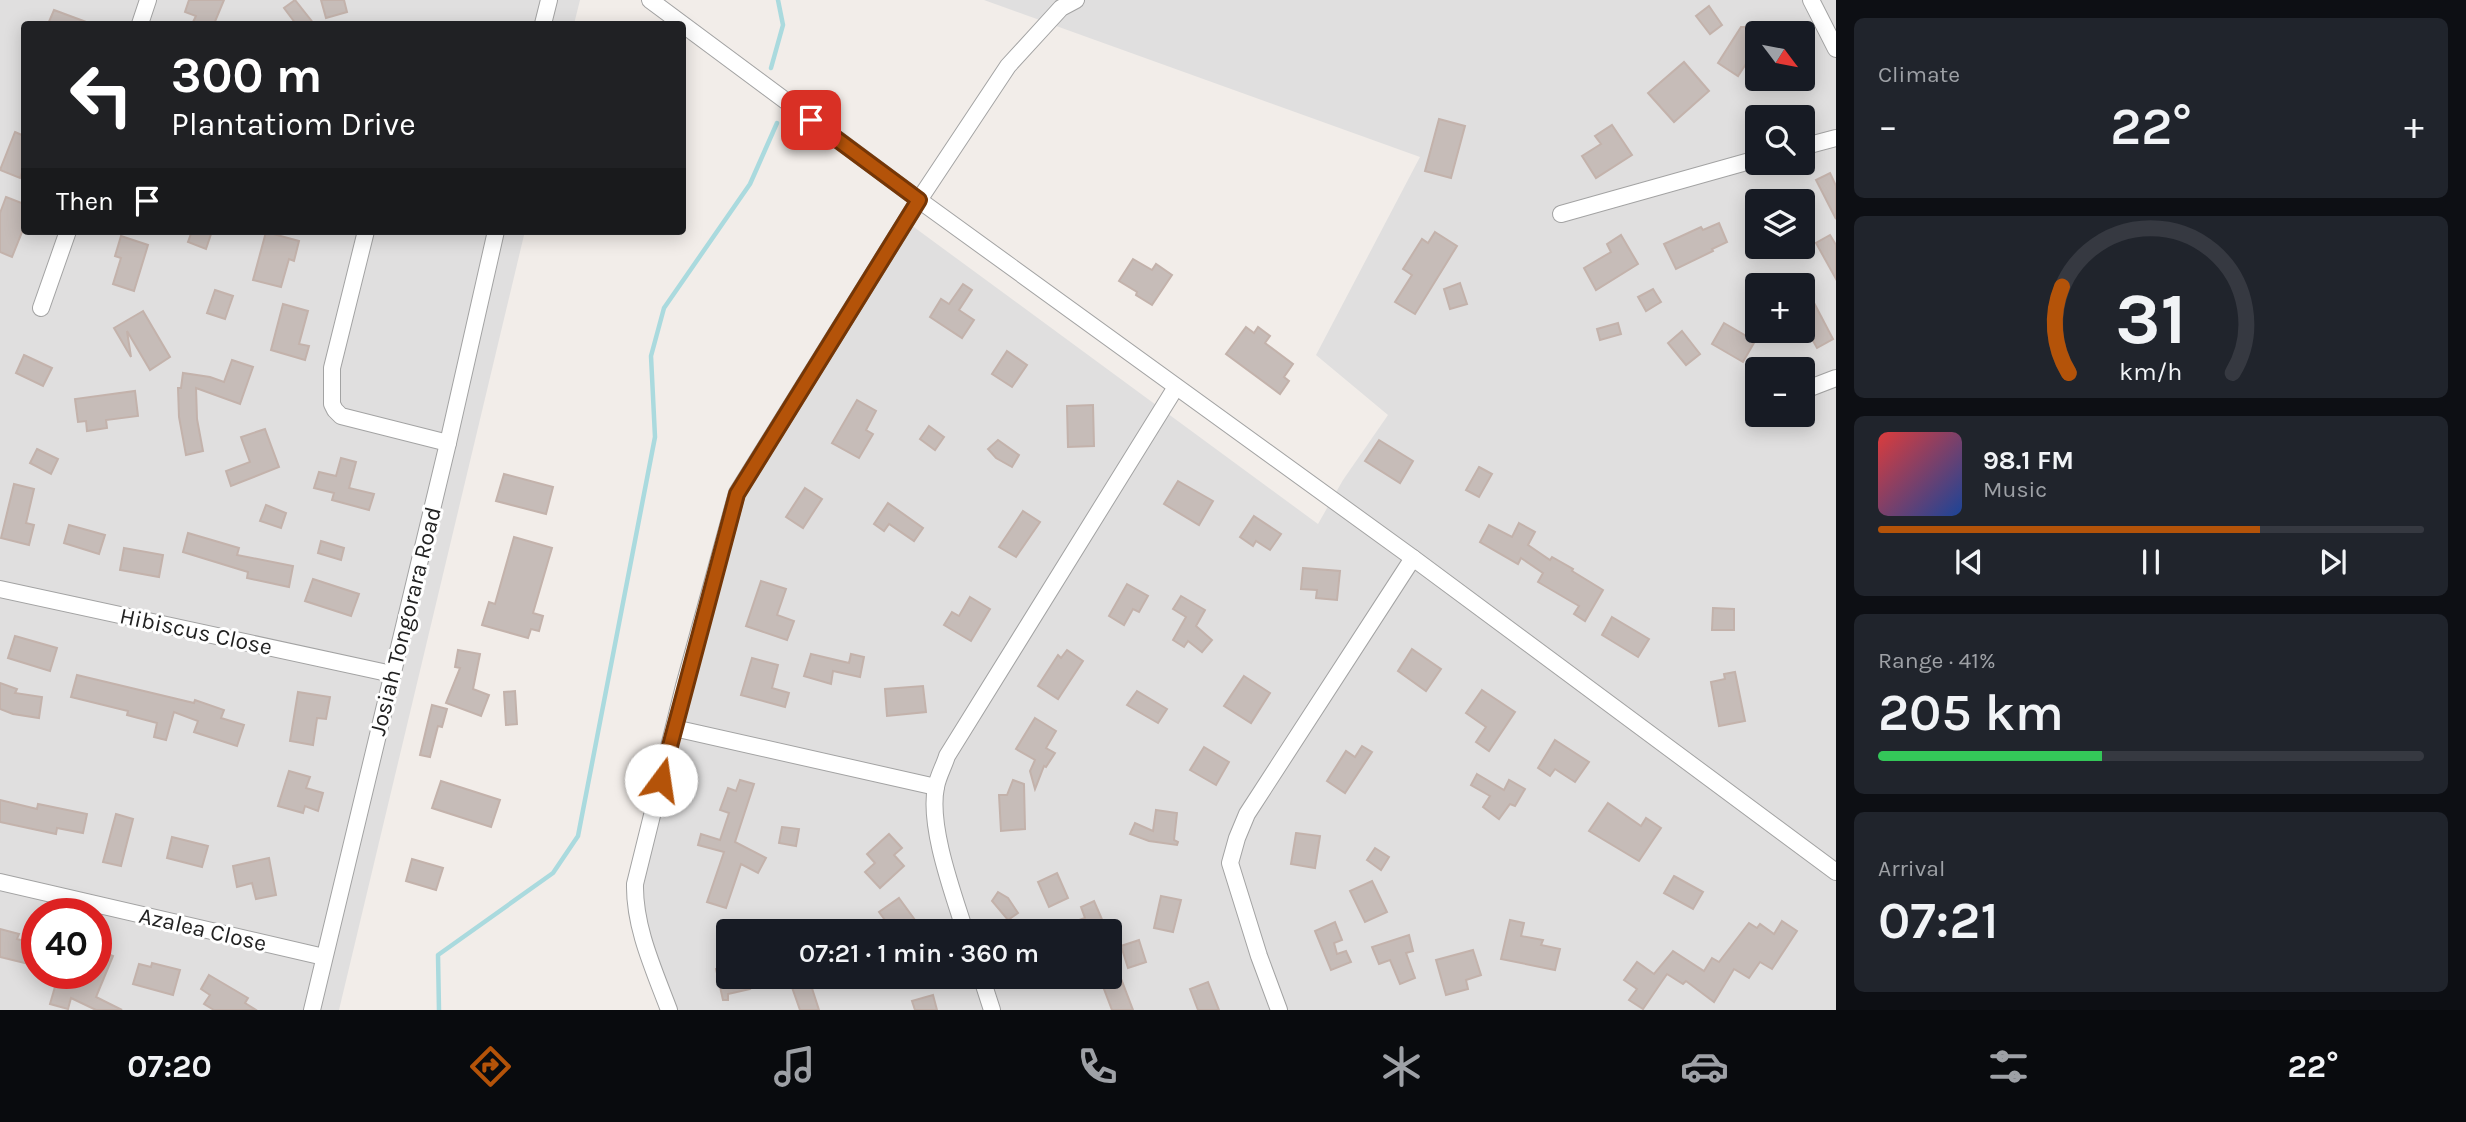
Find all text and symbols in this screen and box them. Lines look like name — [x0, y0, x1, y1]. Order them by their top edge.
north arrow — [1745, 21, 1815, 91]
map controls — [1745, 21, 1815, 427]
text: 300 m — [171, 47, 322, 104]
icon: left — [56, 49, 147, 140]
text: Climate — [1878, 61, 1960, 88]
pin — [781, 90, 841, 150]
text: 22° — [2110, 96, 2192, 157]
icon: arrive — [792, 101, 830, 139]
text: − — [1878, 104, 1898, 149]
text: + — [2404, 104, 2424, 149]
button: search — [1745, 105, 1815, 175]
text: Plantatiom Drive — [171, 106, 416, 143]
icon: arrive — [128, 182, 166, 220]
text: Then — [56, 186, 114, 217]
button: layers — [1745, 189, 1815, 259]
button: + — [1745, 273, 1815, 343]
text: 31 — [2115, 276, 2187, 361]
button: − — [1745, 357, 1815, 427]
text: km/h — [2119, 357, 2183, 386]
text: 98.1 FM — [1983, 445, 2074, 476]
text: Music — [1983, 476, 2047, 503]
street label: Josiah Tongorara Road — [364, 504, 447, 738]
icon: previous — [1950, 543, 1988, 581]
icon: pause — [2132, 543, 2170, 581]
icon: next — [2314, 543, 2352, 581]
street label: Hibiscus Close — [117, 602, 275, 661]
text: Range · 41% — [1878, 647, 1996, 674]
text: 205 km — [1878, 682, 2064, 743]
position arrow — [624, 743, 698, 817]
text: Arrival — [1878, 855, 1945, 882]
text: 07:21 — [1878, 890, 1999, 951]
speed limit sign: 40 — [21, 898, 112, 989]
street label: Azalea Close — [136, 902, 269, 957]
text: 07:21 · 1 min · 360 m — [799, 938, 1039, 969]
icon: directions — [466, 1042, 515, 1091]
icon: music — [770, 1042, 819, 1091]
icon: phone — [1073, 1042, 1122, 1091]
icon: climate — [1377, 1042, 1426, 1091]
icon: car — [1680, 1042, 1729, 1091]
icon: filters — [1984, 1042, 2033, 1091]
text: 07:20 — [127, 1048, 212, 1085]
text: 22° — [2287, 1048, 2339, 1085]

